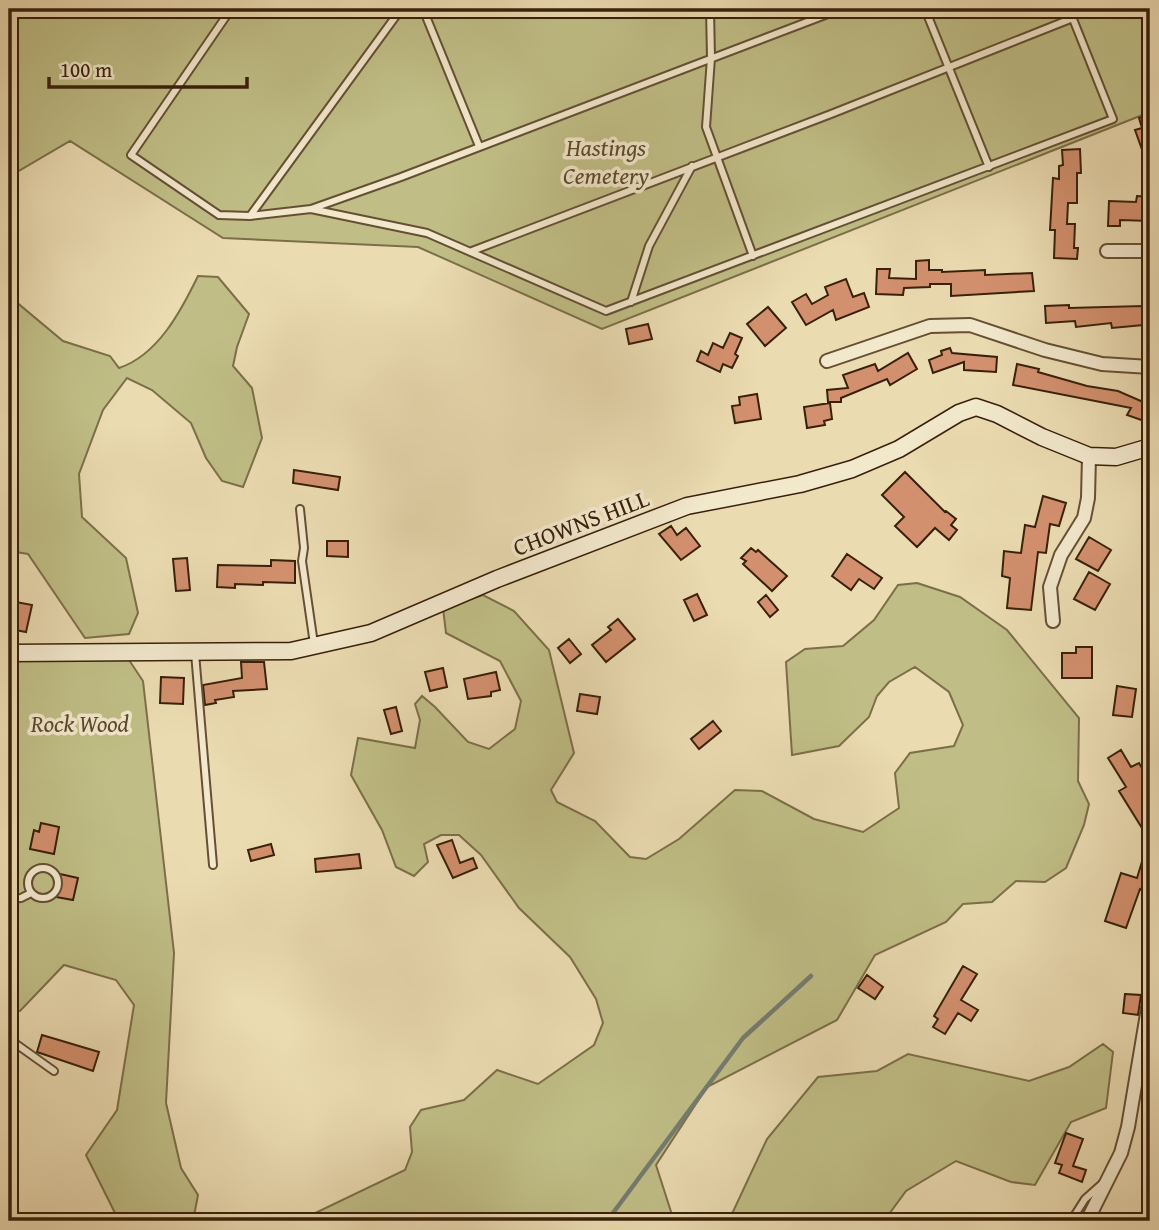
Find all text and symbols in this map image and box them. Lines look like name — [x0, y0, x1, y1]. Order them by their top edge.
scale bar — [49, 46, 247, 90]
text: 100 m — [60, 54, 112, 85]
park label: Hastings Cemetery — [563, 130, 649, 193]
street label: CHOWNS HILL — [508, 480, 654, 565]
park label: Rock Wood — [30, 706, 130, 741]

